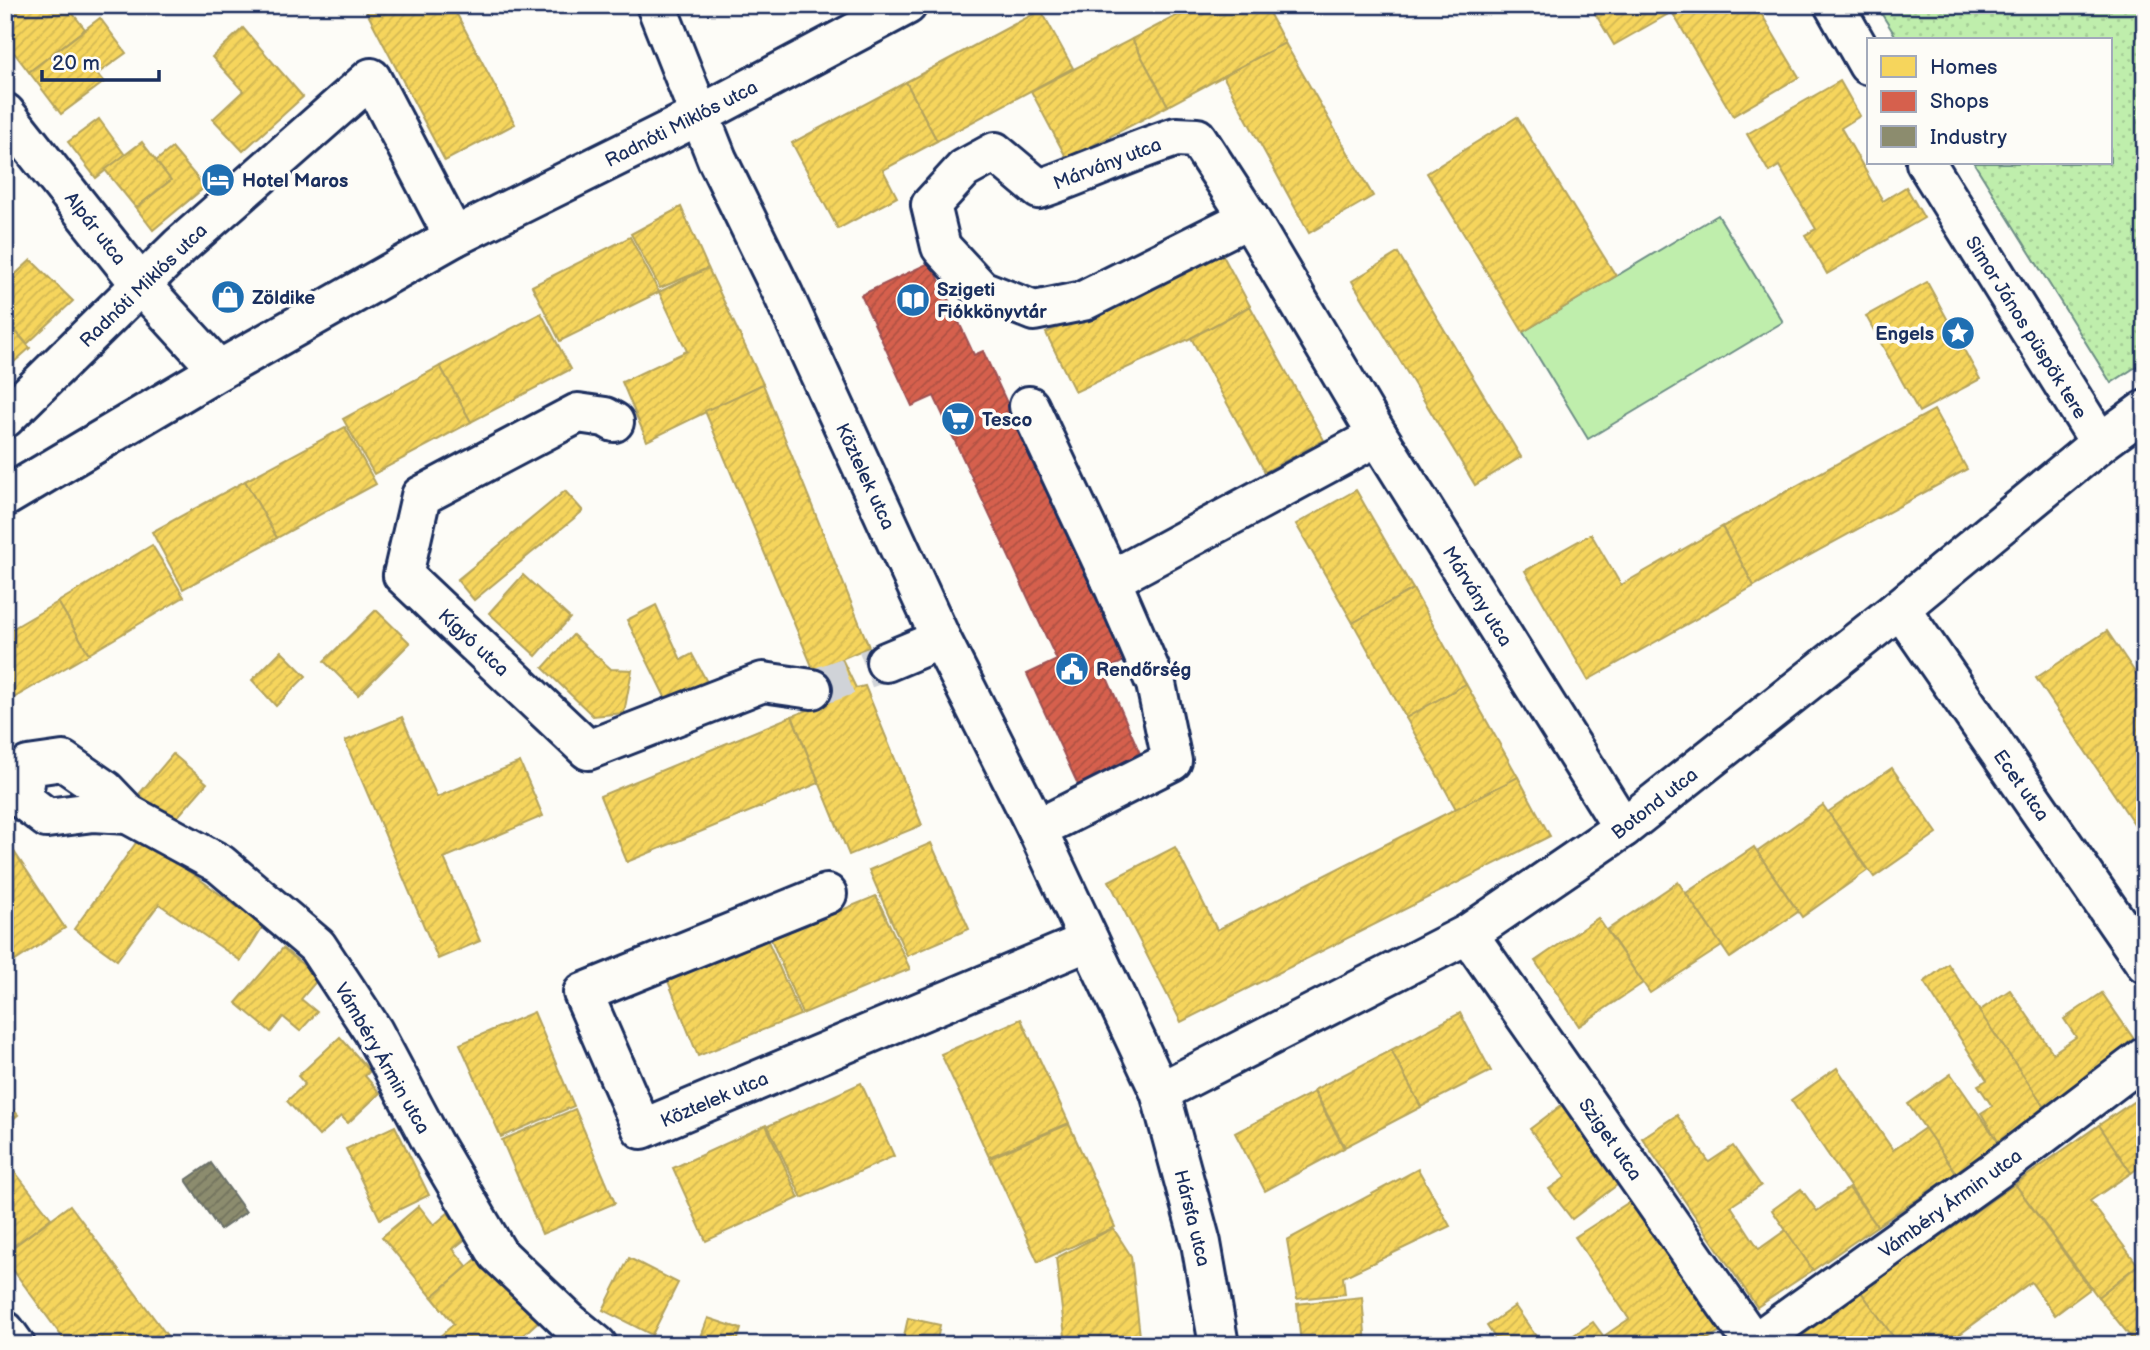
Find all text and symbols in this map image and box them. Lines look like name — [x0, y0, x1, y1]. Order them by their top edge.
scale bar — [42, 38, 159, 82]
legend — [1867, 38, 2112, 164]
text: 20 m — [52, 51, 100, 76]
text: Homes — [1930, 55, 1998, 80]
street label: Radnóti Miklós utca — [602, 76, 762, 173]
text: Shops — [1930, 89, 1989, 114]
text: Industry — [1930, 125, 2008, 150]
street label: Márvány utca — [1050, 133, 1165, 195]
hotel icon: Hotel Maros — [199, 161, 237, 199]
place label: Hotel Maros — [242, 170, 348, 193]
street label: Alpár utca — [59, 188, 130, 270]
street label: Radnóti Miklós utca — [76, 219, 213, 353]
street label: Simor János püspök tere — [1960, 232, 2091, 423]
shop icon: Zöldike — [209, 278, 247, 316]
place label: Szigeti Fiókkönyvtár — [937, 279, 1047, 324]
library icon: Szigeti Fiókkönyvtár — [894, 281, 932, 319]
place label: Zöldike — [252, 287, 315, 310]
place icon: Engels — [1939, 314, 1977, 352]
place label: Engels — [1875, 323, 1934, 346]
supermarket icon: Tesco — [939, 400, 977, 438]
place label: Tesco — [982, 409, 1032, 432]
street label: Köztelek utca — [830, 420, 899, 533]
street label: Márvány utca — [1437, 543, 1517, 651]
street label: Kígyó utca — [433, 605, 513, 682]
public building icon: Rendőrség — [1053, 650, 1091, 688]
place label: Rendőrség — [1096, 659, 1191, 682]
street label: Ecet utca — [1988, 746, 2054, 826]
street label: Botond utca — [1607, 763, 1703, 845]
street label: Vámbéry Ármin utca — [329, 979, 435, 1138]
street label: Köztelek utca — [657, 1067, 772, 1133]
street label: Sziget utca — [1573, 1094, 1646, 1185]
street label: Vámbéry Ármin utca — [1874, 1144, 2027, 1264]
street label: Hársfa utca — [1168, 1168, 1215, 1269]

